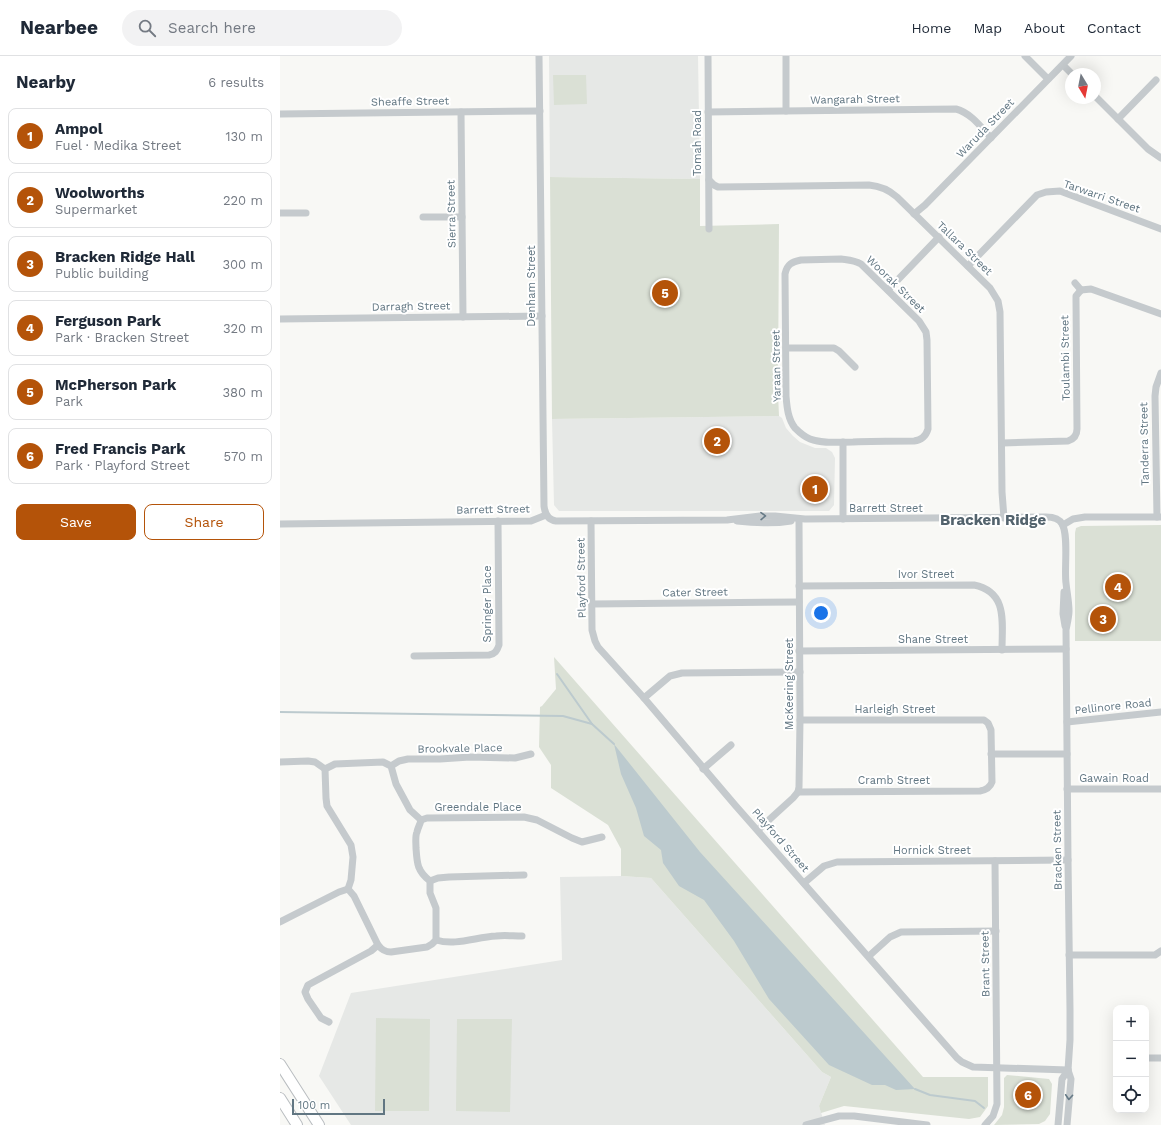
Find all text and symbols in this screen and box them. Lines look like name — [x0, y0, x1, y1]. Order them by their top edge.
search box — [122, 10, 402, 46]
text: Nearbee — [20, 16, 98, 39]
icon: search — [136, 17, 158, 39]
text: Search here — [168, 19, 256, 37]
text: Home — [911, 20, 951, 36]
text: Map — [973, 20, 1002, 36]
text: About — [1024, 20, 1065, 36]
text: Contact — [1087, 20, 1141, 36]
north arrow — [1065, 68, 1101, 104]
text: Nearby — [16, 72, 75, 92]
text: 6 results — [208, 75, 264, 90]
street label: Wangarah Street — [810, 92, 900, 107]
street label: Sheaffe Street — [371, 94, 450, 109]
street label: Waruda Street — [954, 96, 1017, 161]
street label: Tomah Road — [691, 110, 704, 176]
text: Ampol — [55, 120, 103, 138]
text: 1 — [27, 129, 33, 144]
text: 130 m — [225, 129, 263, 144]
text: Fuel · Medika Street — [55, 138, 181, 153]
street label: Tarwarri Street — [1062, 177, 1142, 216]
street label: Sierra Street — [444, 180, 459, 248]
text: Woolworths — [55, 184, 144, 202]
text: 2 — [26, 193, 34, 208]
text: 220 m — [223, 193, 263, 208]
text: Supermarket — [55, 202, 137, 217]
street label: Tallara Street — [934, 219, 995, 278]
street label: Denham Street — [525, 245, 538, 327]
text: Bracken Ridge Hall — [55, 248, 195, 266]
street label: Woorak Street — [864, 253, 928, 316]
text: 3 — [26, 257, 34, 272]
text: 300 m — [222, 257, 263, 272]
text: Public building — [55, 266, 148, 281]
pin: 5 — [652, 278, 678, 308]
street label: Darragh Street — [372, 299, 451, 314]
text: Ferguson Park — [55, 312, 161, 330]
street label: Toulambi Street — [1058, 315, 1073, 401]
text: 4 — [26, 321, 34, 336]
text: 320 m — [223, 321, 263, 336]
street label: Yaraan Street — [769, 329, 784, 402]
text: Park · Bracken Street — [55, 330, 189, 345]
text: McPherson Park — [55, 376, 176, 394]
text: 5 — [26, 385, 34, 400]
text: 380 m — [223, 385, 263, 400]
text: Park — [55, 394, 83, 409]
street label: Tanderra Street — [1137, 402, 1152, 486]
pin: 2 — [704, 426, 730, 456]
text: Fred Francis Park — [55, 440, 186, 458]
text: 6 — [26, 449, 34, 464]
text: 570 m — [223, 449, 263, 464]
text: Park · Playford Street — [55, 458, 190, 473]
pin: 1 — [802, 474, 828, 504]
street label: Barrett Street — [456, 502, 530, 517]
street label: Barrett Street — [849, 502, 923, 515]
button: Save — [16, 504, 136, 540]
button: Share — [144, 504, 264, 540]
district label: Bracken Ridge — [940, 511, 1046, 529]
one-way arrow — [760, 512, 766, 520]
street label: Playford Street — [574, 537, 589, 618]
street label: Springer Place — [481, 565, 494, 643]
street label: Ivor Street — [898, 568, 955, 581]
pin: 4 — [1105, 572, 1131, 602]
street label: Cater Street — [662, 585, 728, 600]
your location — [811, 603, 831, 623]
pin: 3 — [1090, 604, 1116, 634]
street label: Shane Street — [898, 633, 968, 646]
street label: McKeering Street — [783, 638, 796, 730]
street label: Pellinore Road — [1074, 696, 1152, 717]
street label: Harleigh Street — [855, 703, 936, 716]
street label: Brookvale Place — [417, 741, 503, 756]
street label: Gawain Road — [1079, 772, 1149, 785]
street label: Cramb Street — [858, 774, 931, 787]
street label: Greendale Place — [434, 801, 522, 814]
street label: Playford Street — [749, 806, 812, 875]
street label: Bracken Street — [1050, 810, 1065, 890]
street label: Hornick Street — [893, 844, 971, 857]
street label: Brant Street — [978, 931, 993, 997]
map controls — [1113, 1005, 1149, 1113]
button: + — [1113, 1005, 1149, 1041]
button: − — [1113, 1041, 1149, 1077]
button: locate — [1113, 1077, 1149, 1113]
pin: 6 — [1015, 1080, 1041, 1110]
one-way arrow — [1065, 1094, 1074, 1100]
scale bar — [292, 1097, 385, 1116]
text: 100 m — [298, 1099, 330, 1112]

